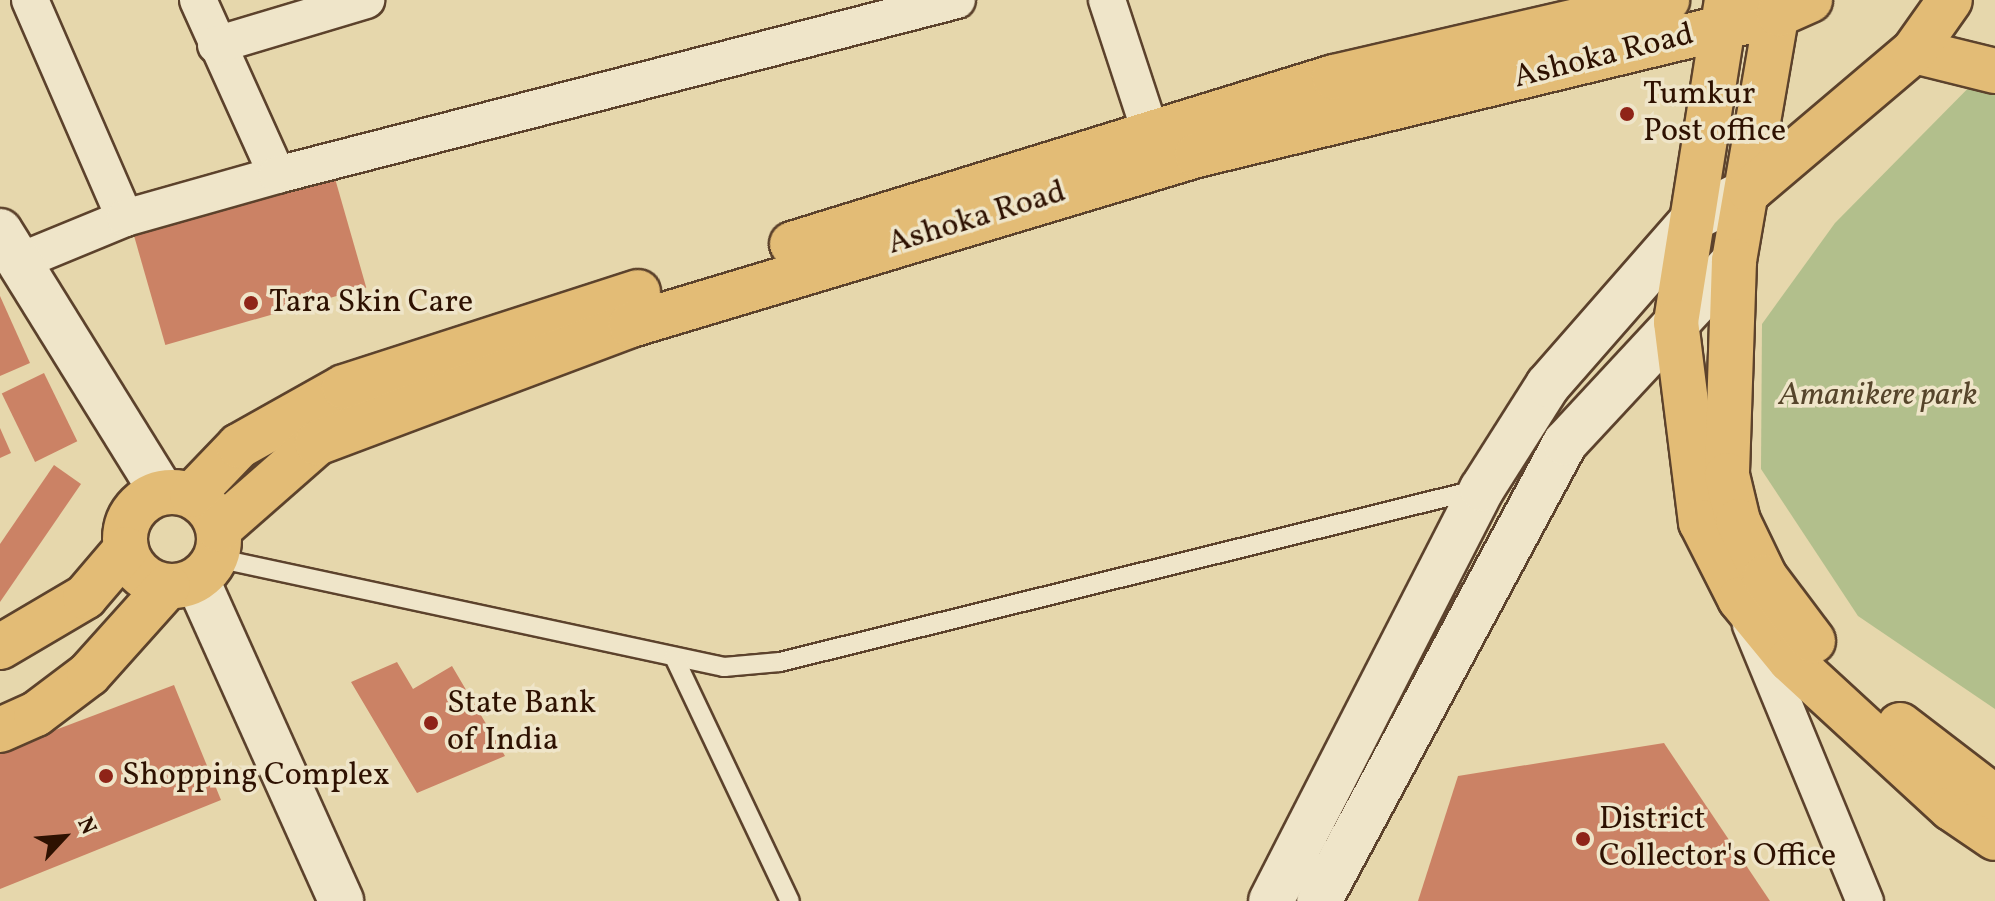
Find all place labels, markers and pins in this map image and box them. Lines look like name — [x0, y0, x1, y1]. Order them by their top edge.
place label: Tumkur Post office — [1643, 77, 1786, 152]
marker: Tumkur Post office — [1618, 105, 1636, 123]
place label: Tara Skin Care — [269, 284, 473, 322]
marker: Tara Skin Care — [240, 292, 262, 314]
place label: State Bank of India — [447, 686, 596, 761]
marker: State Bank of India — [422, 714, 440, 732]
place label: Shopping Complex — [122, 757, 390, 795]
marker: Shopping Complex — [97, 767, 115, 785]
place label: District Collector's Office — [1599, 802, 1836, 877]
marker: District Collector's Office — [1574, 830, 1592, 848]

